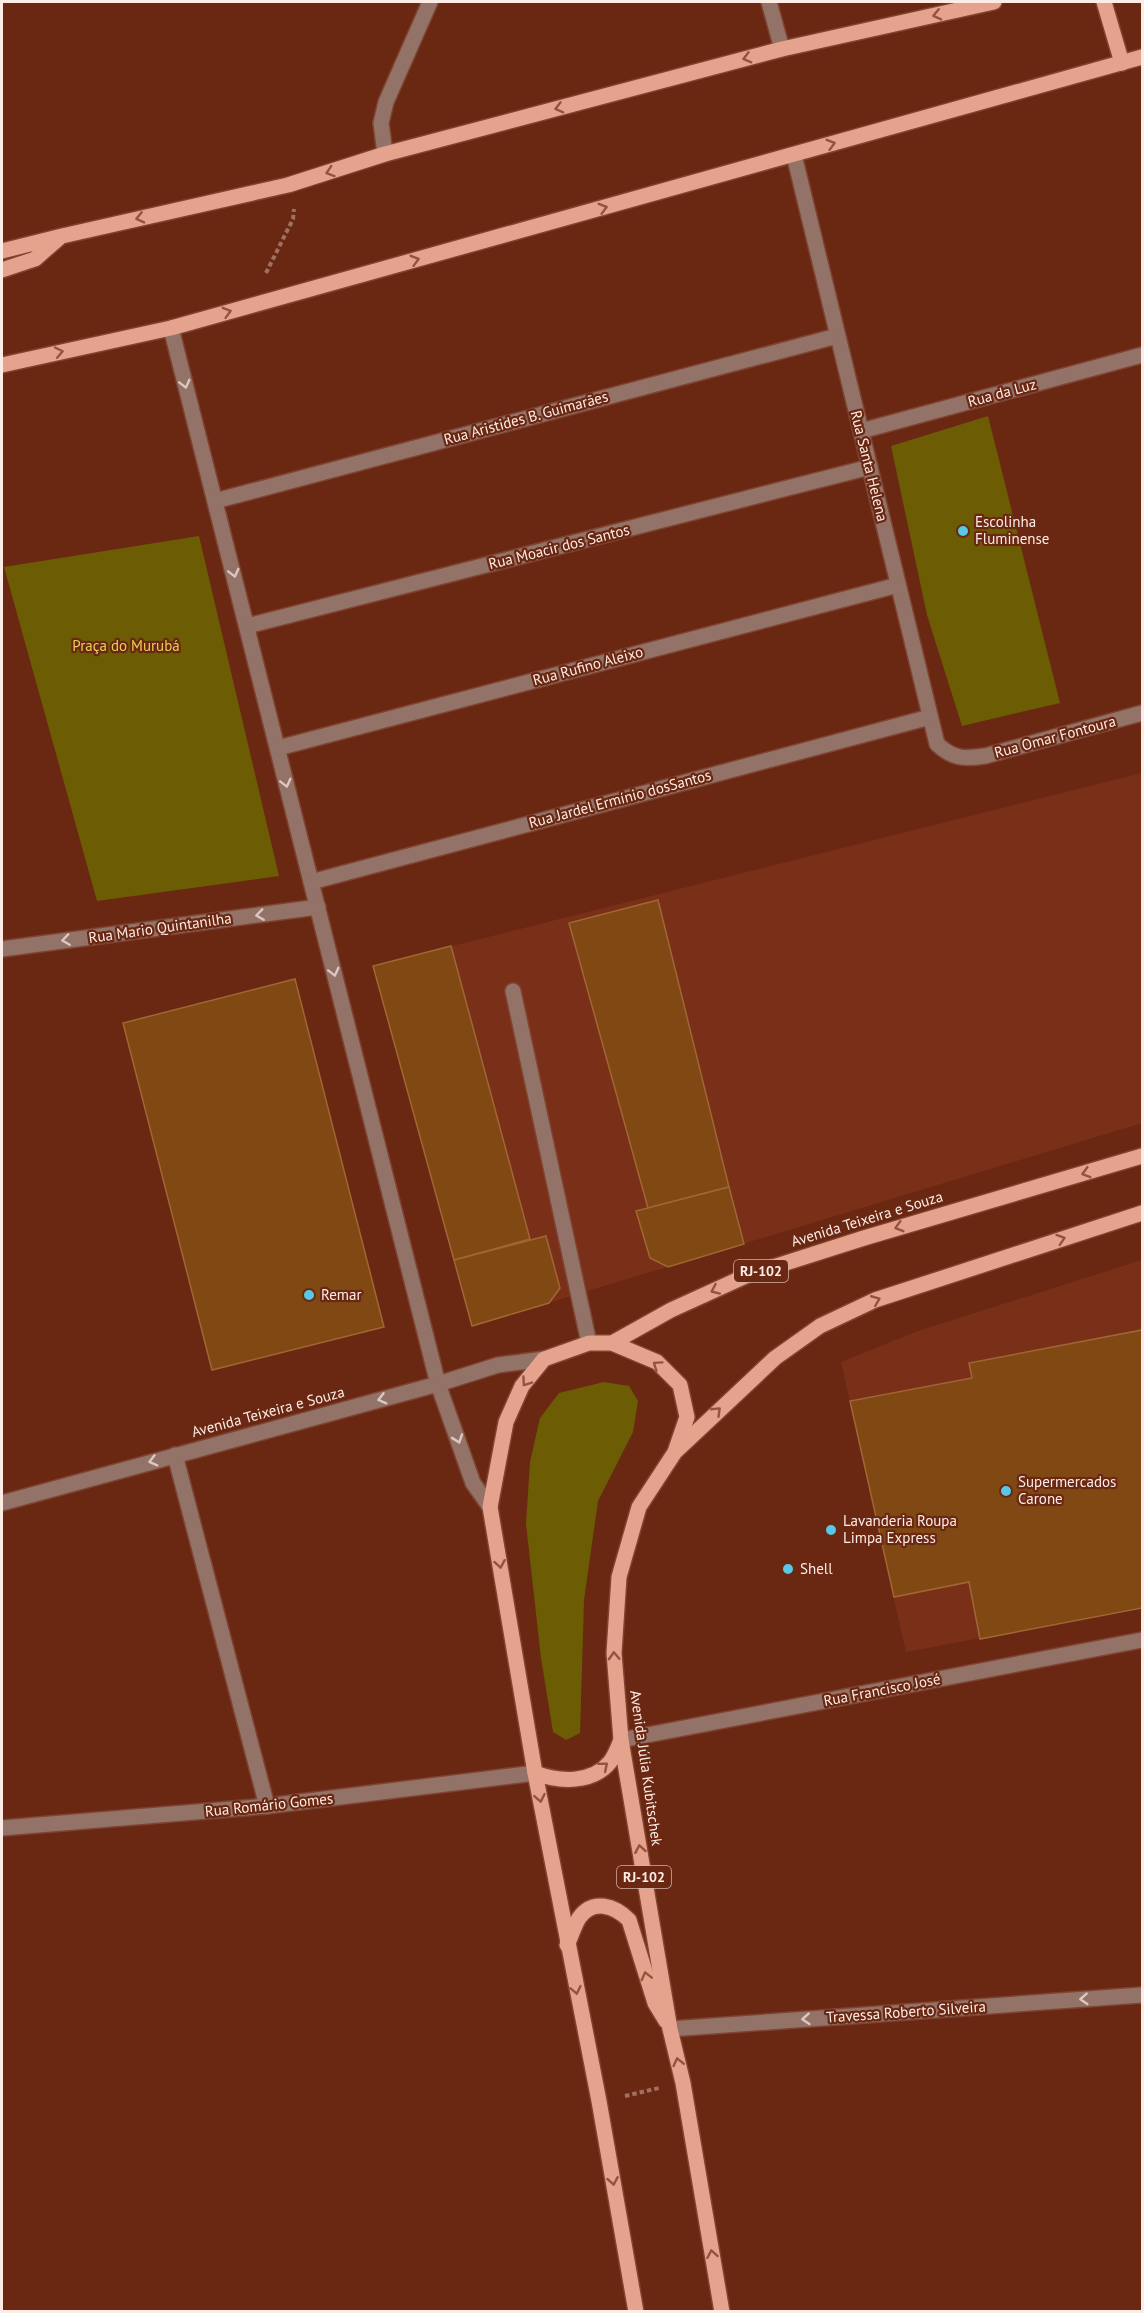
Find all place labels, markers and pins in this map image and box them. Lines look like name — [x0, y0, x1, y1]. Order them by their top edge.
place label: Escolinha Fluminense — [975, 512, 1049, 548]
marker: Escolinha Fluminense — [956, 524, 970, 538]
place label: Remar — [321, 1285, 362, 1304]
marker: Remar — [302, 1288, 316, 1302]
place label: Supermercados Carone — [1018, 1472, 1116, 1508]
marker: Supermercados Carone — [999, 1484, 1013, 1498]
place label: Lavanderia Roupa Limpa Express — [843, 1511, 957, 1547]
marker: Lavanderia Roupa Limpa Express — [824, 1523, 838, 1537]
place label: Shell — [800, 1559, 833, 1578]
marker: Shell — [781, 1562, 795, 1576]

